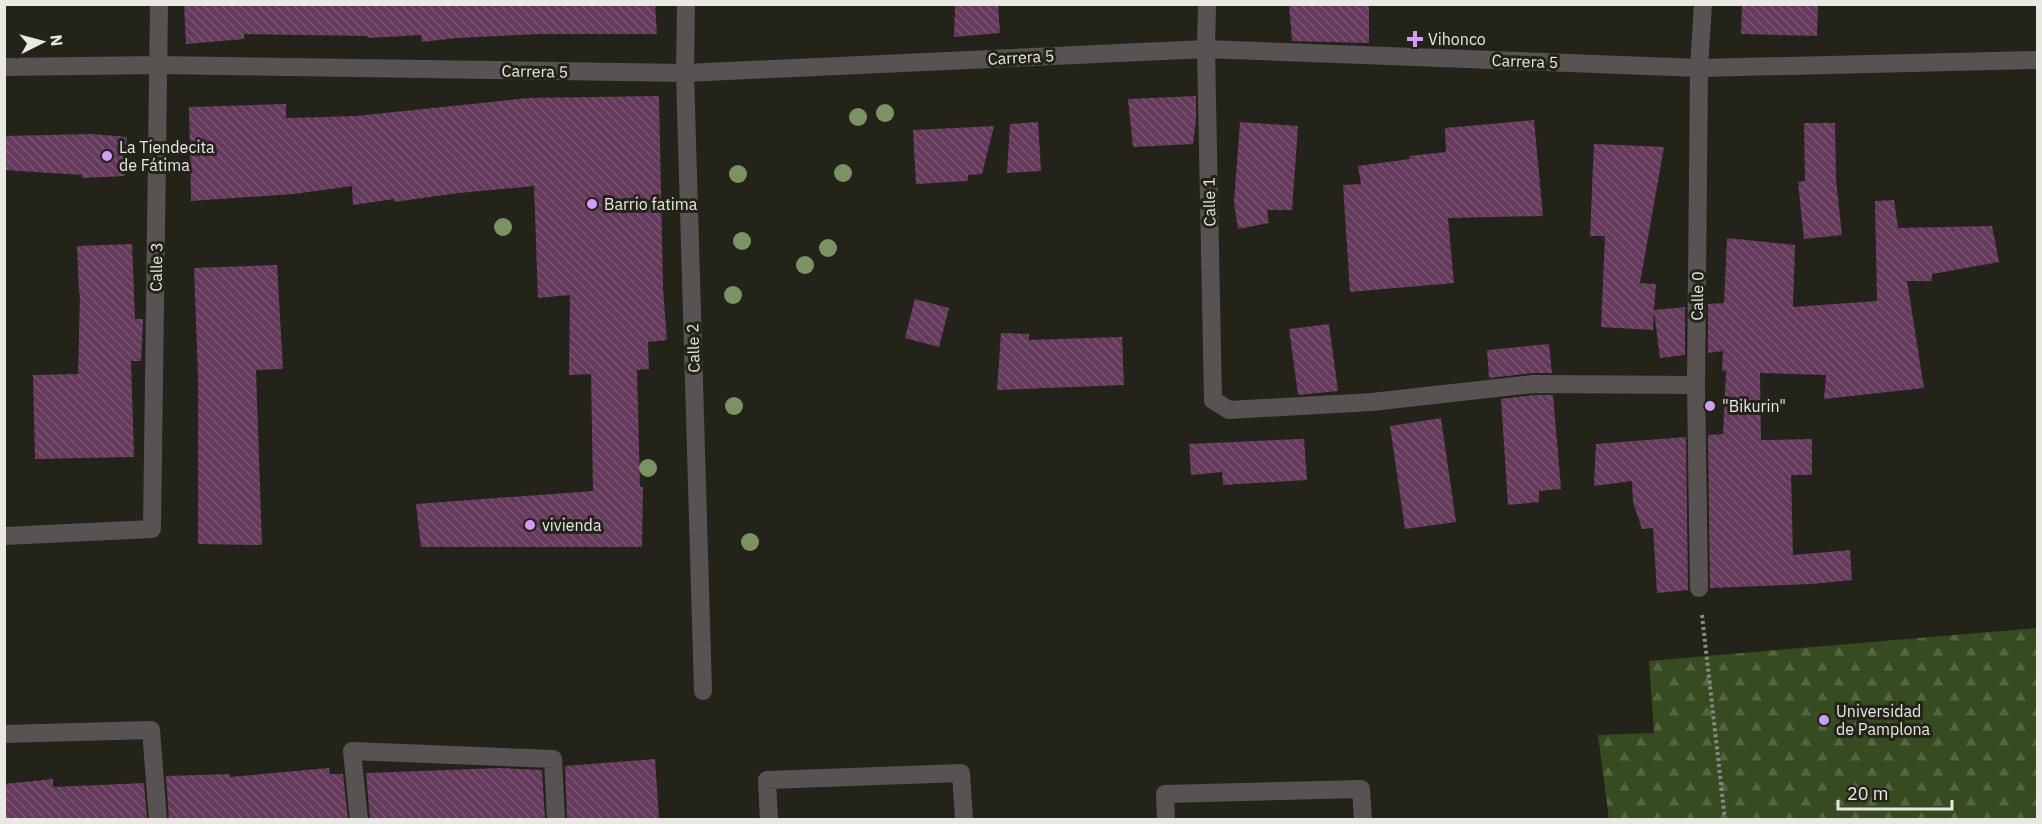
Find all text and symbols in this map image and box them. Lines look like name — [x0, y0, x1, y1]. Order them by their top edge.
north arrow — [12, 12, 72, 72]
place label: Vihonco — [1428, 29, 1486, 49]
marker: Vihonco — [1406, 30, 1424, 48]
text: N — [46, 34, 67, 47]
street label: Carrera 5 — [987, 45, 1055, 69]
street label: Carrera 5 — [1491, 50, 1559, 72]
street label: Carrera 5 — [502, 60, 568, 82]
place label: La Tiendecita de Fátima — [119, 137, 215, 175]
marker: La Tiendecita de Fátima — [100, 149, 114, 163]
street label: Calle 1 — [1199, 177, 1219, 227]
place label: Barrio fatima — [604, 194, 698, 214]
marker: Barrio fatima — [585, 197, 599, 211]
street label: Calle 3 — [146, 242, 166, 292]
street label: Calle 0 — [1687, 271, 1707, 321]
street label: Calle 2 — [682, 323, 704, 373]
place label: "Bikurin" — [1722, 396, 1786, 416]
marker: "Bikurin" — [1703, 399, 1717, 413]
place label: vivienda — [542, 515, 602, 535]
marker: vivienda — [523, 518, 537, 532]
place label: Universidad de Pamplona — [1836, 701, 1931, 739]
marker: Universidad de Pamplona — [1817, 713, 1831, 727]
scale bar — [1838, 773, 1952, 811]
text: 20 m — [1847, 782, 1889, 805]

